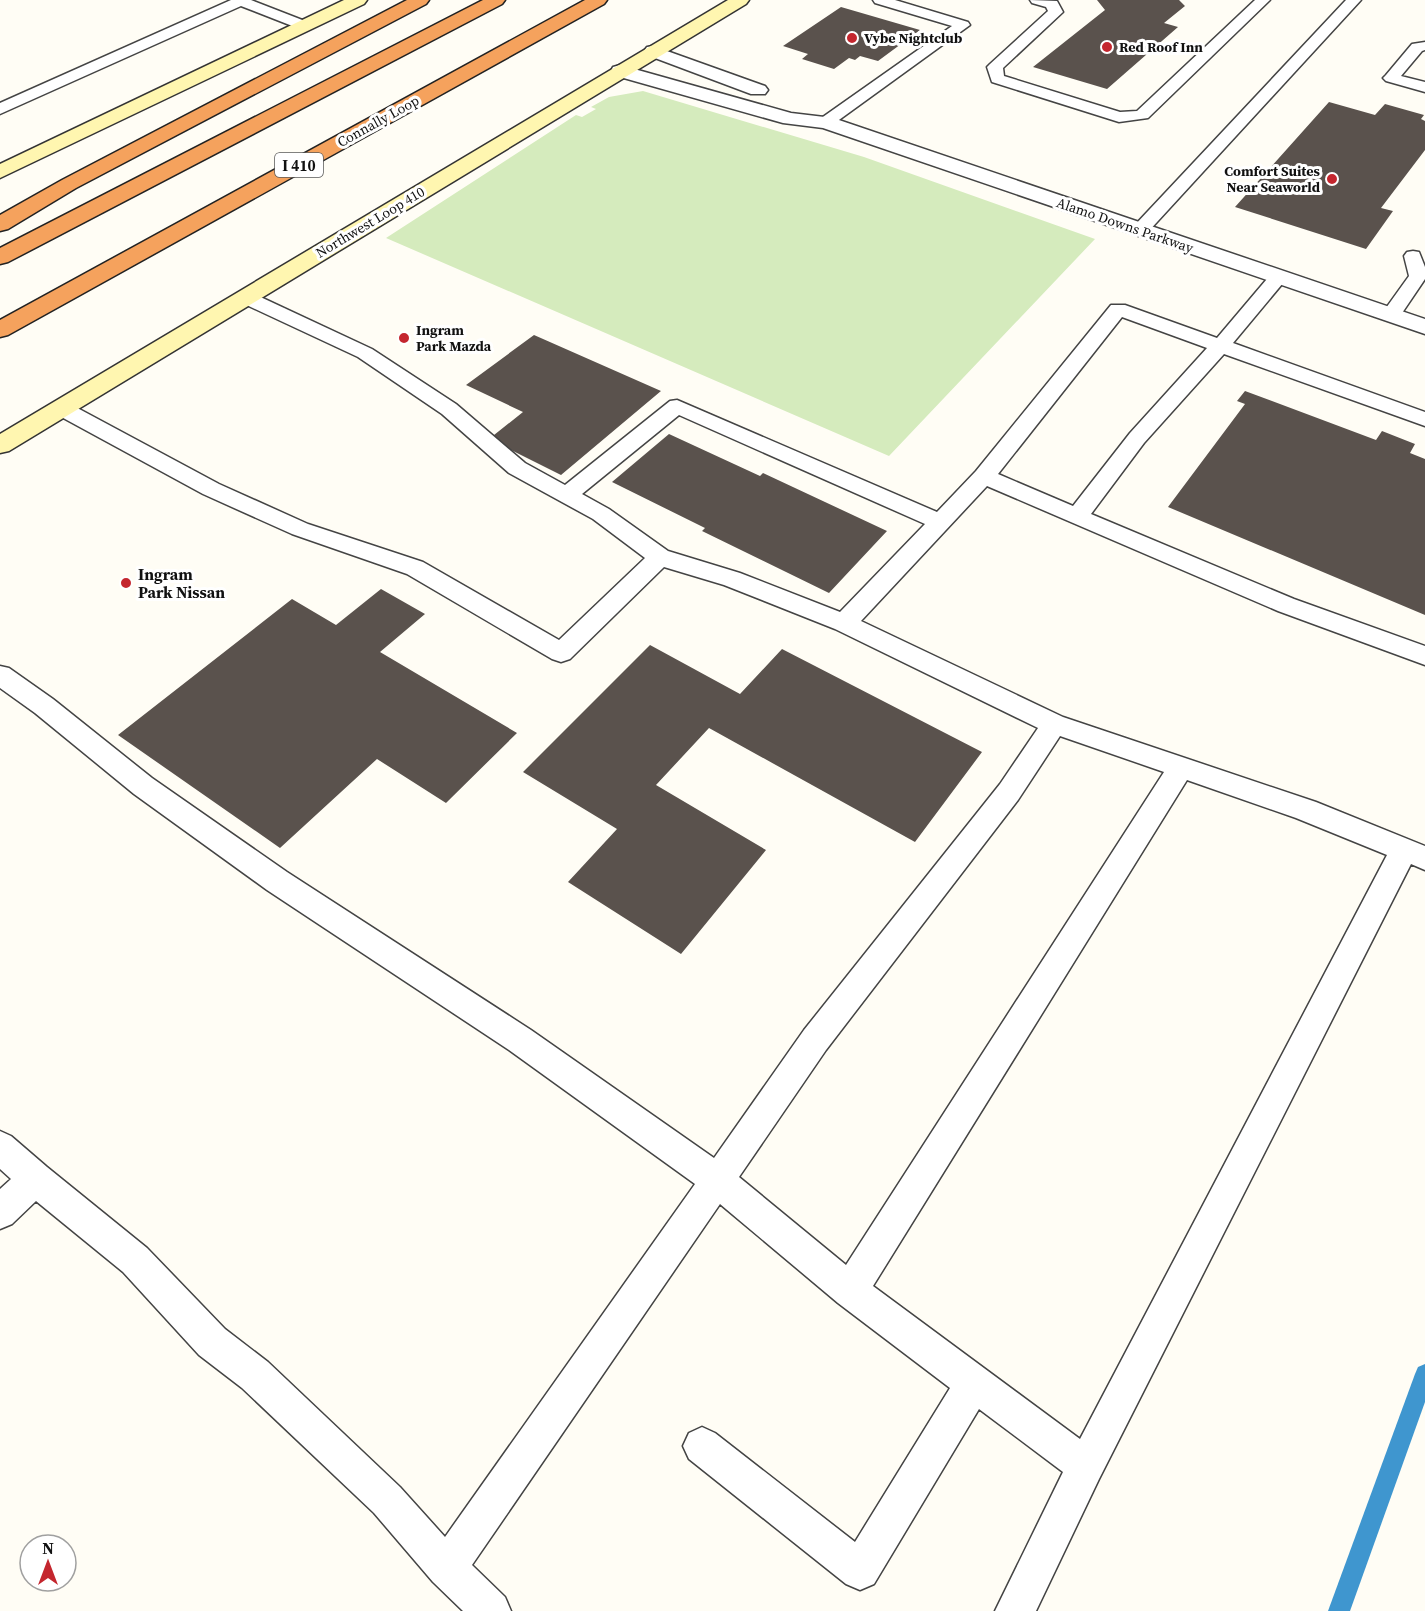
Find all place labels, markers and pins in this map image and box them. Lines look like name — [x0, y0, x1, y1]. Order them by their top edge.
place label: Vybe Nightclub — [864, 28, 963, 48]
marker: Vybe Nightclub — [845, 31, 859, 45]
place label: Red Roof Inn — [1119, 37, 1203, 57]
marker: Red Roof Inn — [1100, 40, 1114, 54]
place label: Comfort Suites Near Seaworld — [1224, 161, 1321, 197]
marker: Comfort Suites Near Seaworld — [1325, 172, 1339, 186]
place label: Ingram Park Mazda — [416, 320, 492, 356]
marker: Ingram Park Mazda — [397, 331, 411, 345]
place label: Ingram Park Nissan — [138, 563, 225, 603]
marker: Ingram Park Nissan — [119, 576, 133, 590]

